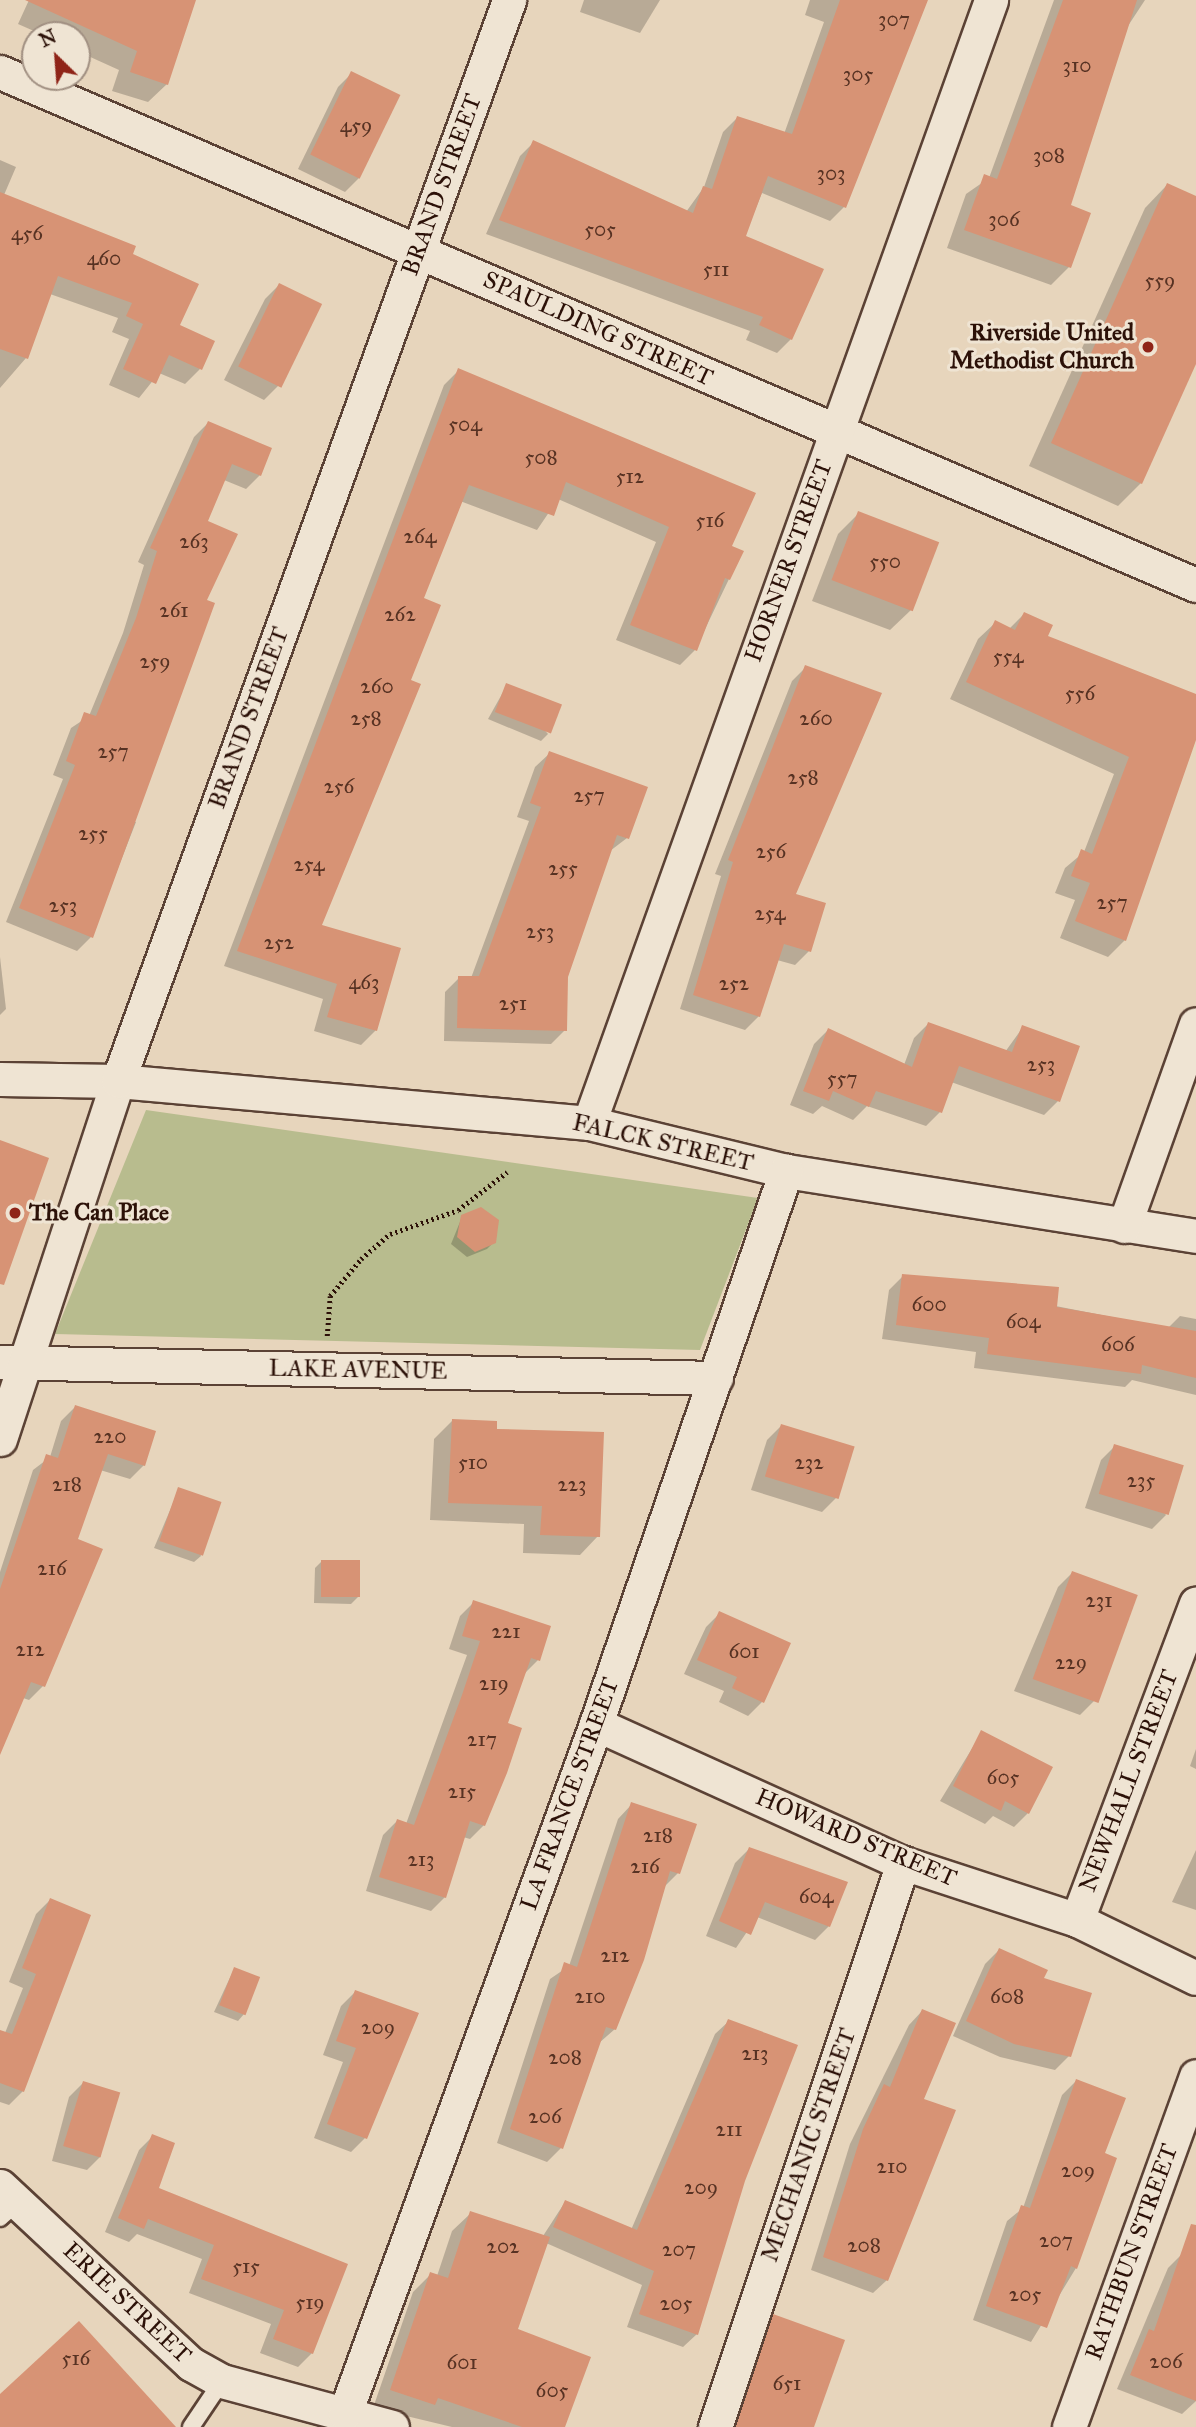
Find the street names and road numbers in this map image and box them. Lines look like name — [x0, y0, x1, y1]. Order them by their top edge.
street label: BRAND STREET — [396, 90, 488, 280]
street label: SPAULDING STREET — [479, 265, 717, 393]
street label: HORNER STREET — [739, 456, 839, 666]
street label: BRAND STREET — [203, 623, 295, 813]
street label: FALCK STREET — [570, 1108, 756, 1178]
street label: LAKE AVENUE — [268, 1354, 448, 1386]
street label: NEWHALL STREET — [1073, 1666, 1185, 1896]
street label: LA FRANCE STREET — [515, 1674, 625, 1914]
street label: HOWARD STREET — [751, 1783, 961, 1893]
street label: MECHANIC STREET — [755, 2024, 863, 2266]
street label: RATHBUN STREET — [1080, 2140, 1184, 2364]
street label: ERIE STREET — [57, 2236, 197, 2370]

